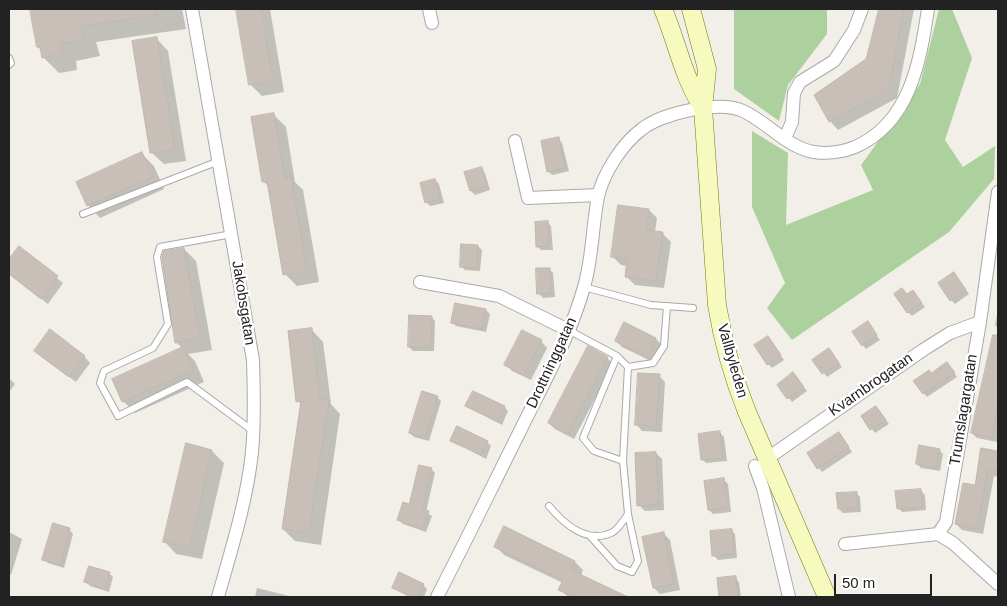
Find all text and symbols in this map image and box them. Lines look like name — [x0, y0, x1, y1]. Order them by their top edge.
street label: Jakobsgatan — [227, 260, 259, 346]
street label: Drottninggatan — [523, 315, 581, 411]
street label: Vallbyleden — [713, 322, 751, 400]
street label: Kvarnbrogatan — [826, 349, 916, 421]
street label: Trumslagargatan — [946, 353, 982, 467]
scale bar — [837, 564, 934, 596]
text: 50 m — [842, 574, 875, 591]

